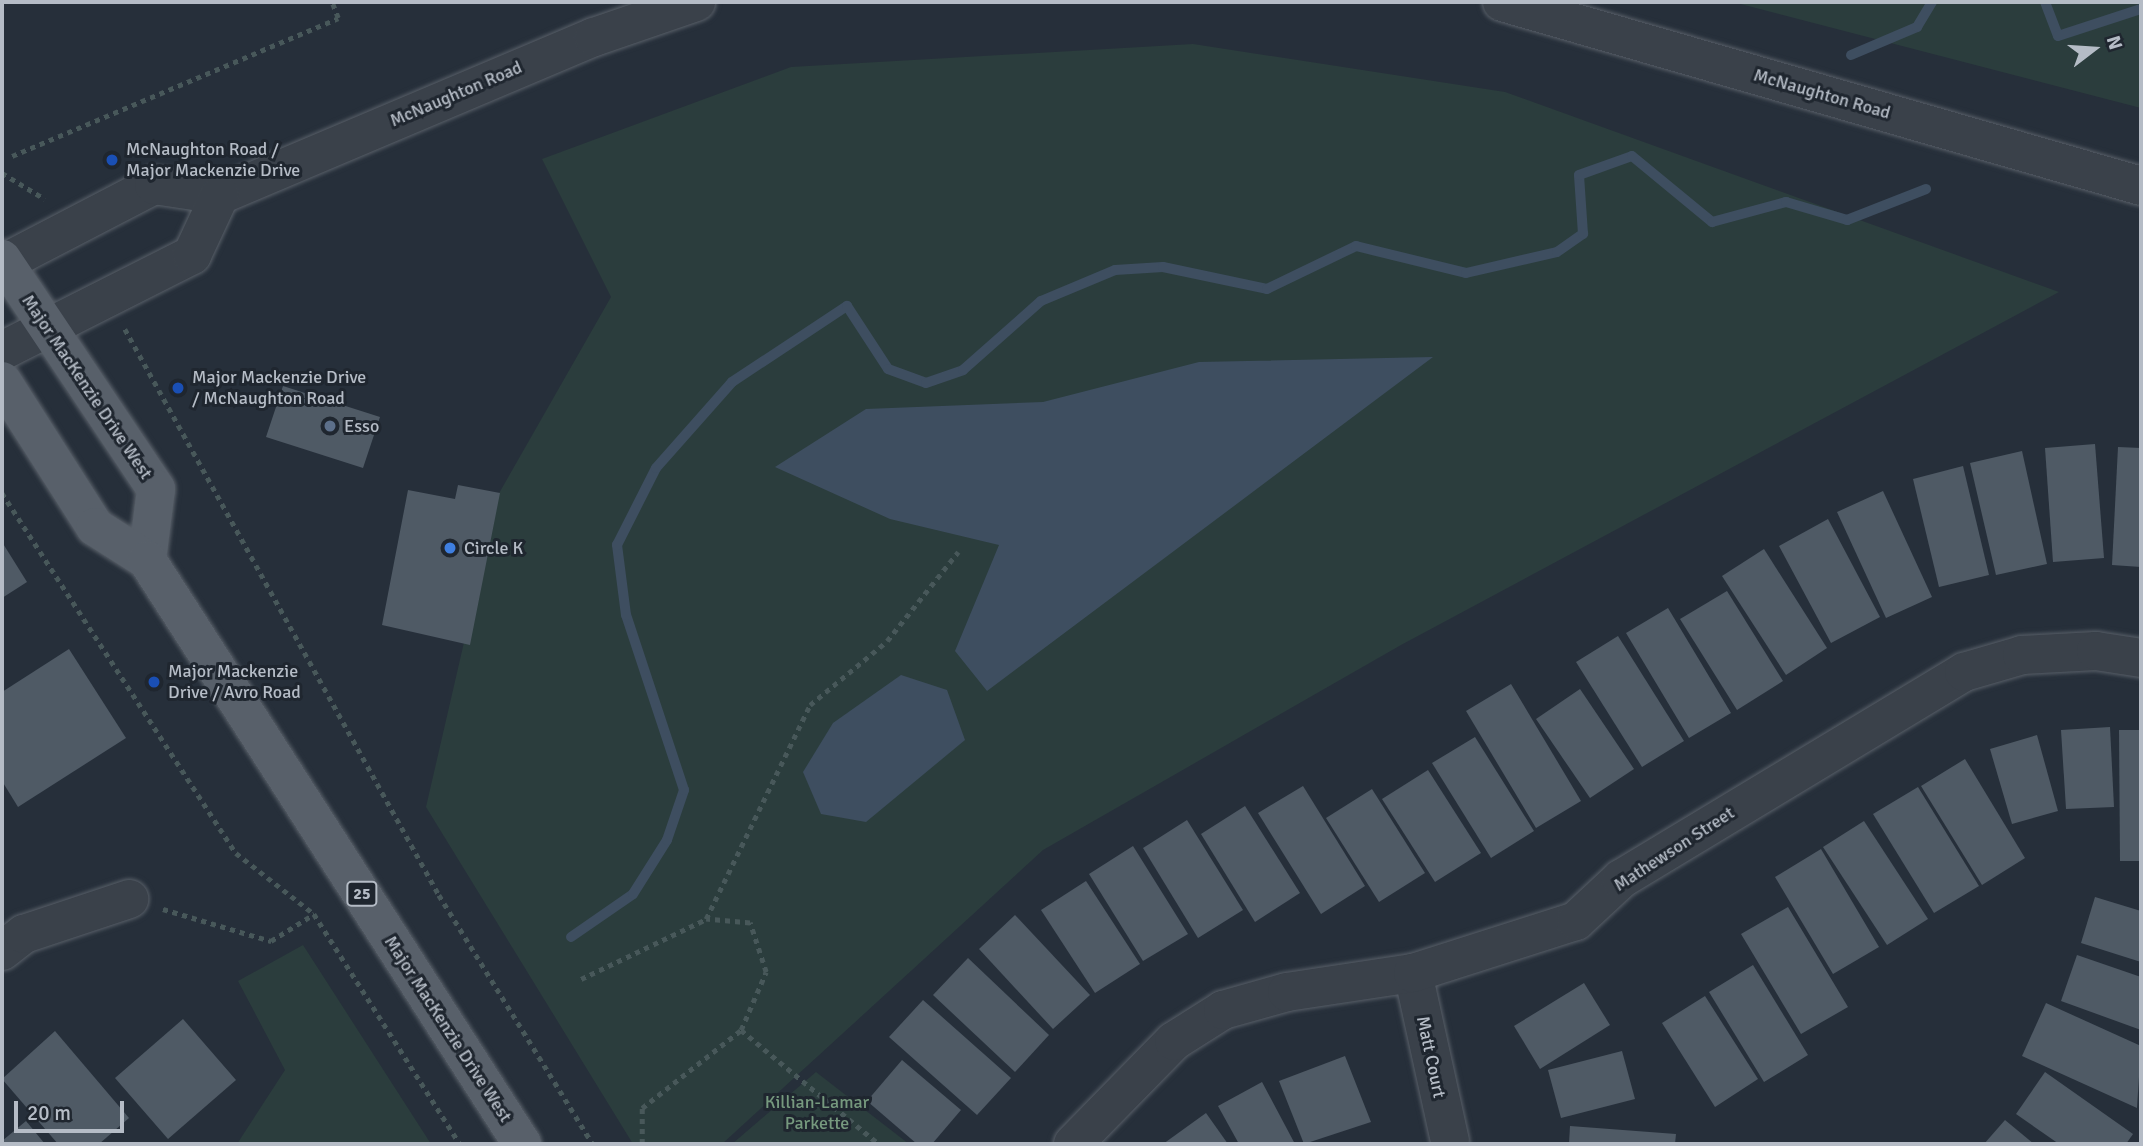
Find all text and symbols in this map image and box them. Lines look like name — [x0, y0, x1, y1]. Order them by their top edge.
north arrow — [2059, 14, 2129, 84]
text: N — [2101, 33, 2127, 53]
street label: McNaughton Road — [387, 56, 525, 132]
street label: McNaughton Road — [1751, 64, 1893, 124]
place label: McNaughton Road / Major Mackenzie Drive — [126, 139, 300, 182]
marker: McNaughton Road / Major Mackenzie Drive — [104, 152, 120, 168]
street label: Major MacKenzie Drive West — [17, 291, 157, 483]
place label: Major Mackenzie Drive / McNaughton Road — [192, 367, 366, 410]
marker: Major Mackenzie Drive / McNaughton Road — [170, 380, 186, 396]
place label: Esso — [344, 415, 379, 437]
marker: Esso — [322, 418, 338, 434]
place label: Circle K — [464, 537, 523, 559]
marker: Circle K — [442, 540, 458, 556]
place label: Major Mackenzie Drive / Avro Road — [168, 661, 301, 704]
marker: Major Mackenzie Drive / Avro Road — [146, 674, 162, 690]
street label: Mathewson Street — [1610, 802, 1738, 896]
road number: 25 — [346, 881, 378, 906]
street label: Major MacKenzie Drive West — [380, 932, 516, 1126]
street label: Matt Court — [1412, 1014, 1450, 1100]
scale bar — [18, 1086, 128, 1130]
park label: Killian-Lamar Parkette — [765, 1092, 869, 1134]
text: 20 m — [27, 1100, 71, 1126]

